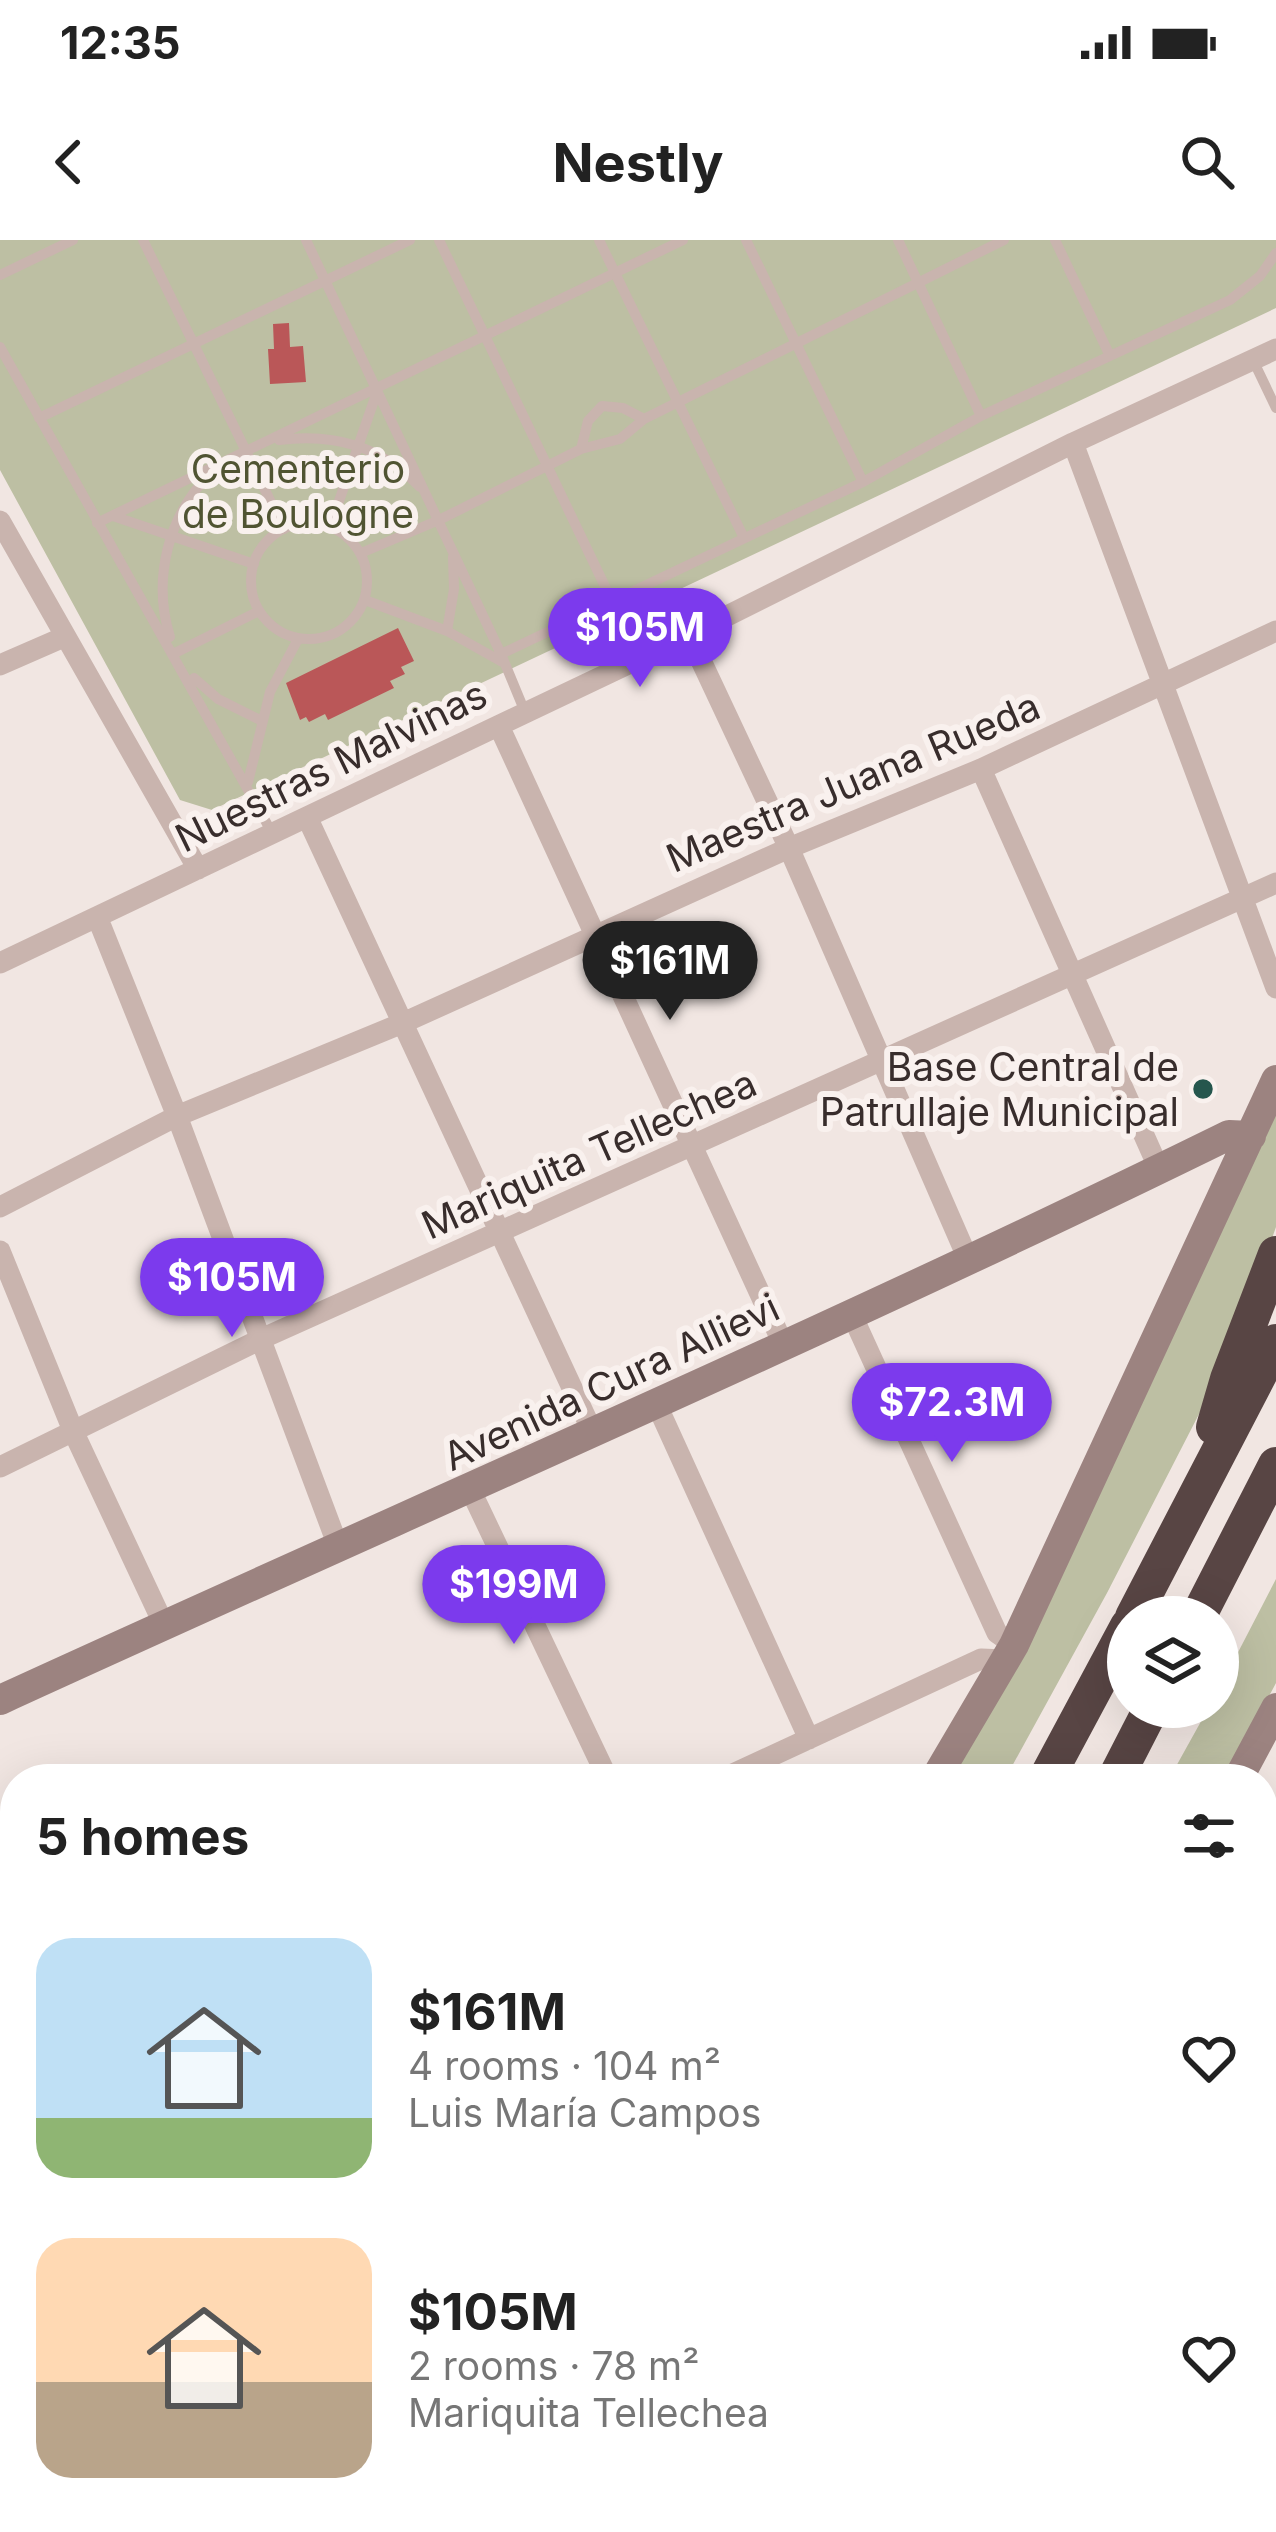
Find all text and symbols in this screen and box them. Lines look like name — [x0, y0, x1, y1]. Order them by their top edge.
text: 12:35 — [60, 15, 181, 70]
icon: back — [36, 129, 102, 195]
icon: search — [1174, 129, 1240, 195]
text: Nestly — [552, 130, 724, 195]
park label: Cementerio de Boulogne — [182, 445, 414, 537]
pin: $105M — [556, 588, 724, 690]
text: $105M — [575, 603, 705, 650]
street label: Nuestras Malvinas — [168, 670, 494, 861]
street label: Maestra Juana Rueda — [659, 682, 1046, 881]
pin: $161M — [586, 921, 754, 1023]
text: $161M — [610, 936, 730, 983]
place label: Base Central de Patrullaje Municipal — [820, 1043, 1179, 1135]
street label: Mariquita Tellechea — [414, 1059, 763, 1248]
marker: Base Central de Patrullaje Municipal — [1190, 1076, 1216, 1102]
pin: $105M — [148, 1238, 316, 1340]
text: $105M — [167, 1253, 297, 1300]
street label: Avenida Cura Allievi — [435, 1283, 786, 1480]
pin: $72.3M — [854, 1363, 1050, 1465]
text: $72.3M — [879, 1378, 1025, 1425]
pin: $199M — [430, 1545, 598, 1647]
text: $199M — [449, 1560, 579, 1607]
map controls — [1107, 1596, 1239, 1728]
button: layers — [1107, 1596, 1239, 1728]
icon: filters — [1176, 1803, 1242, 1869]
text: 5 homes — [36, 1806, 249, 1867]
text: $161M — [408, 1981, 566, 2042]
icon: home — [132, 1986, 276, 2130]
icon: heart — [1176, 2025, 1242, 2091]
text: 4 rooms · 104 m² — [408, 2042, 721, 2089]
text: Luis María Campos — [408, 2089, 761, 2136]
text: $105M — [408, 2281, 578, 2342]
icon: home — [132, 2286, 276, 2430]
icon: heart — [1176, 2325, 1242, 2391]
text: 2 rooms · 78 m² — [408, 2342, 700, 2389]
text: Mariquita Tellechea — [408, 2389, 769, 2436]

